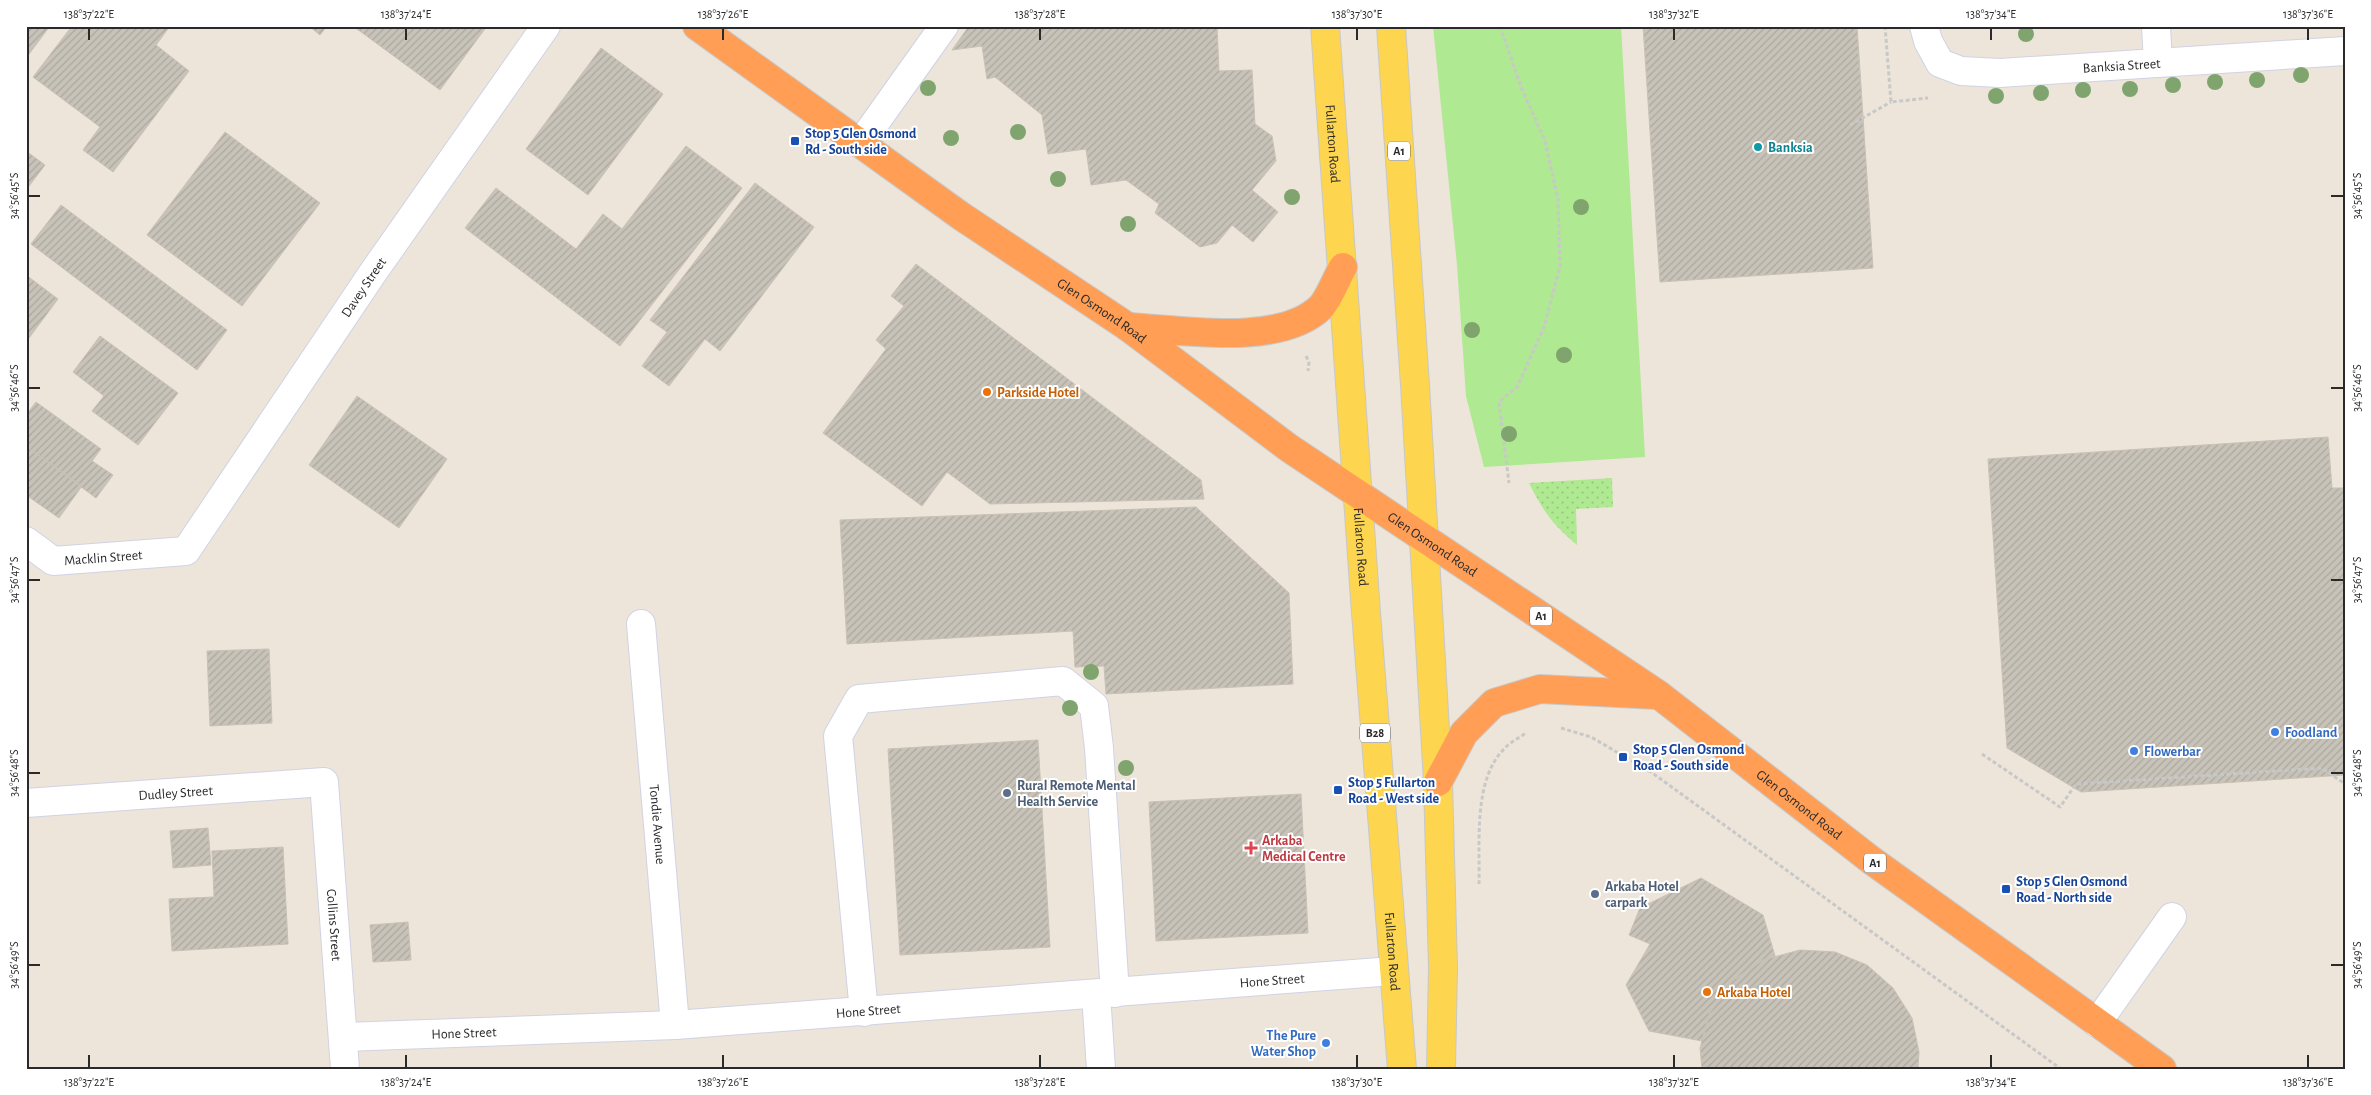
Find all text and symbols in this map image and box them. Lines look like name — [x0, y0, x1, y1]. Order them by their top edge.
text: 138°37'22"E — [64, 8, 114, 20]
text: 138°37'24"E — [381, 8, 432, 20]
text: 138°37'26"E — [698, 8, 748, 20]
text: 138°37'28"E — [1015, 8, 1065, 20]
text: 138°37'30"E — [1332, 8, 1383, 20]
text: 138°37'32"E — [1649, 8, 1699, 20]
text: 138°37'34"E — [1966, 8, 2016, 20]
text: 138°37'36"E — [2283, 8, 2333, 20]
street label: Banksia Street — [2082, 57, 2162, 76]
street label: Fullarton Road — [1322, 104, 1342, 184]
place label: Stop 5 Glen Osmond Rd - South side — [805, 127, 917, 157]
marker: Stop 5 Glen Osmond Rd - South side — [789, 135, 801, 147]
marker: Banksia — [1752, 141, 1764, 153]
place label: Banksia — [1768, 141, 1813, 155]
road number: A1 — [1388, 142, 1410, 160]
text: 34°56'45"S — [8, 172, 20, 219]
text: 34°56'45"S — [2351, 172, 2363, 219]
street label: Davey Street — [339, 255, 390, 320]
street label: Glen Osmond Road — [1054, 276, 1149, 346]
text: 34°56'46"S — [8, 364, 20, 412]
text: 34°56'46"S — [2351, 364, 2363, 412]
marker: Parkside Hotel — [981, 386, 993, 398]
place label: Parkside Hotel — [997, 386, 1079, 400]
street label: Fullarton Road — [1351, 507, 1370, 587]
street label: Glen Osmond Road — [1385, 510, 1480, 580]
street label: Macklin Street — [64, 548, 144, 568]
text: 34°56'47"S — [8, 556, 20, 603]
text: 34°56'47"S — [2351, 556, 2363, 603]
road number: A1 — [1530, 606, 1552, 626]
road number: B28 — [1360, 724, 1390, 742]
marker: Foodland — [2269, 726, 2281, 738]
place label: Foodland — [2285, 726, 2338, 740]
place label: Stop 5 Glen Osmond Road - South side — [1633, 743, 1745, 773]
marker: Flowerbar — [2128, 745, 2140, 757]
place label: Flowerbar — [2144, 745, 2201, 759]
text: 34°56'48"S — [8, 749, 20, 797]
text: 34°56'48"S — [2351, 749, 2363, 797]
marker: Stop 5 Glen Osmond Road - South side — [1617, 751, 1629, 763]
street label: Glen Osmond Road — [1753, 767, 1844, 843]
place label: Stop 5 Fullarton Road - West side — [1348, 776, 1440, 806]
place label: Rural Remote Mental Health Service — [1017, 779, 1136, 809]
street label: Dudley Street — [138, 784, 214, 803]
street label: Tondie Avenue — [647, 784, 667, 865]
marker: Stop 5 Fullarton Road - West side — [1332, 784, 1344, 796]
marker: Rural Remote Mental Health Service — [1001, 787, 1013, 799]
place label: Arkaba Medical Centre — [1262, 834, 1346, 864]
marker: Arkaba Medical Centre — [1244, 841, 1258, 855]
road number: A1 — [1864, 854, 1886, 872]
place label: Stop 5 Glen Osmond Road - North side — [2016, 875, 2128, 905]
place label: Arkaba Hotel carpark — [1605, 880, 1679, 910]
marker: Stop 5 Glen Osmond Road - North side — [2000, 883, 2012, 895]
marker: Arkaba Hotel carpark — [1589, 888, 1601, 900]
street label: Collins Street — [324, 889, 343, 962]
street label: Fullarton Road — [1382, 912, 1402, 991]
text: 34°56'49"S — [8, 941, 20, 989]
text: 34°56'49"S — [2351, 941, 2363, 989]
street label: Hone Street — [1239, 972, 1306, 991]
marker: Arkaba Hotel — [1701, 986, 1713, 998]
place label: Arkaba Hotel — [1717, 986, 1791, 1000]
street label: Hone Street — [835, 1002, 902, 1021]
street label: Hone Street — [431, 1025, 497, 1042]
place label: The Pure Water Shop — [1251, 1029, 1316, 1059]
marker: The Pure Water Shop — [1320, 1037, 1332, 1049]
text: 138°37'22"E — [64, 1076, 114, 1088]
text: 138°37'24"E — [381, 1076, 432, 1088]
text: 138°37'26"E — [698, 1076, 748, 1088]
text: 138°37'28"E — [1015, 1076, 1065, 1088]
text: 138°37'30"E — [1332, 1076, 1383, 1088]
text: 138°37'32"E — [1649, 1076, 1699, 1088]
text: 138°37'34"E — [1966, 1076, 2016, 1088]
text: 138°37'36"E — [2283, 1076, 2333, 1088]

